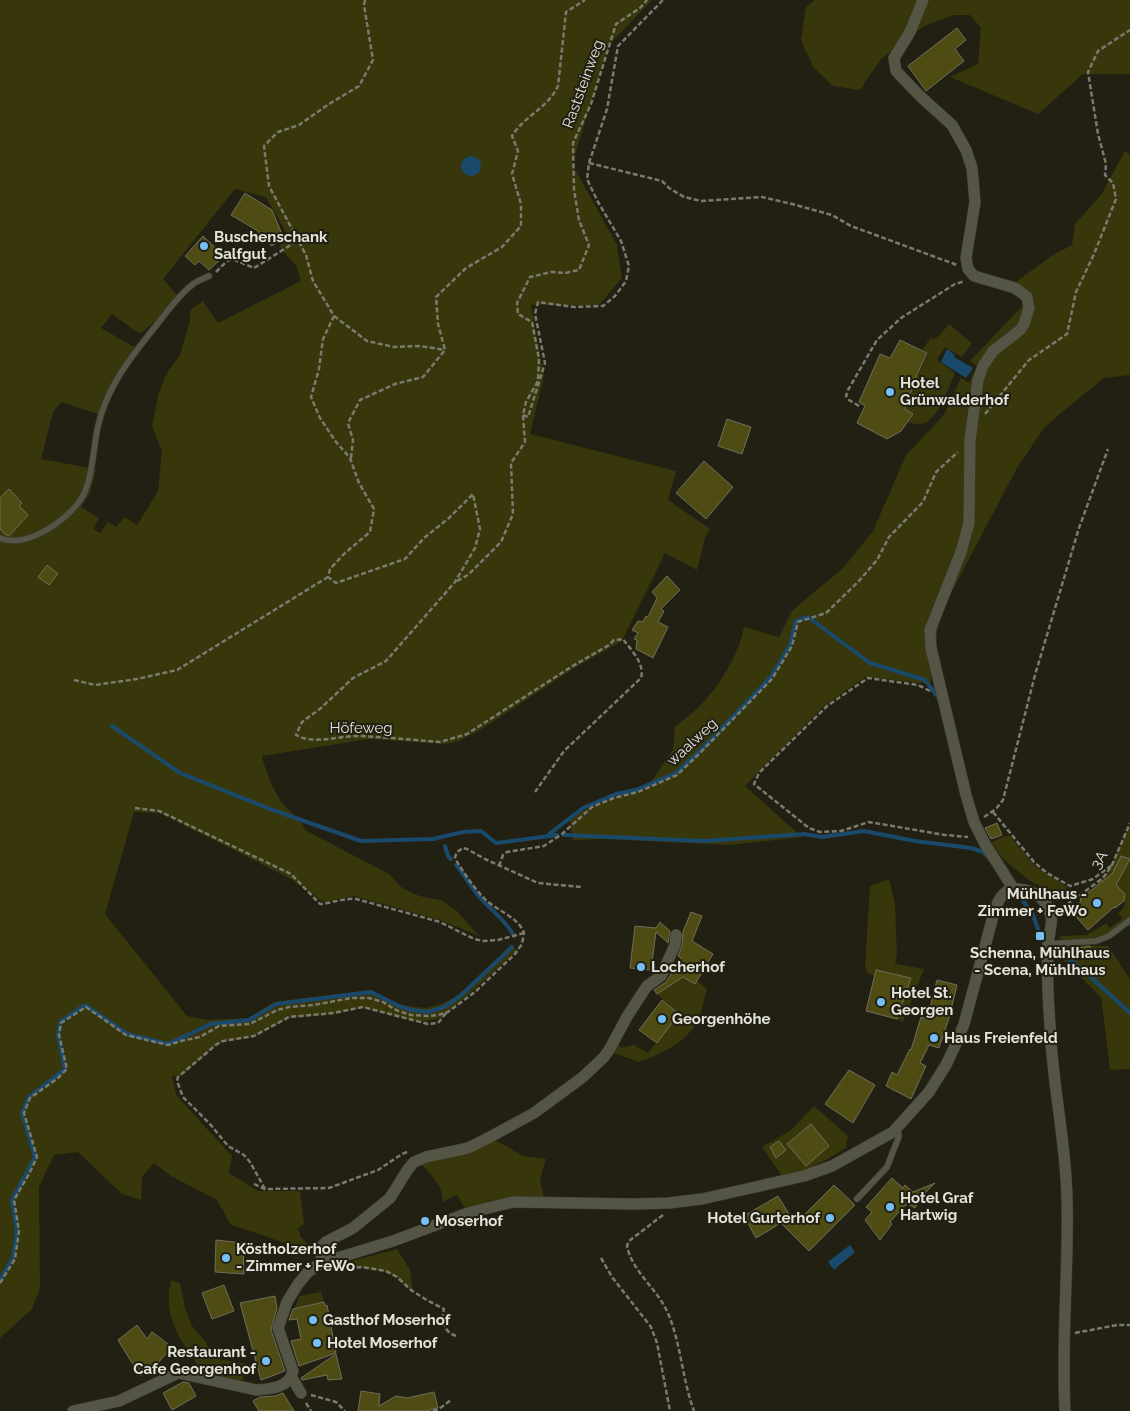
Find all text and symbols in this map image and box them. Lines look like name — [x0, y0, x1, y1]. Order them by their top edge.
street label: Raststeinweg — [559, 37, 607, 131]
place label: Buschenschank Salfgut — [214, 228, 328, 263]
marker: Buschenschank Salfgut — [198, 240, 210, 252]
place label: Hotel Grünwalderhof — [900, 374, 1009, 409]
marker: Hotel Grünwalderhof — [884, 386, 896, 398]
street label: waalweg — [663, 714, 721, 770]
street label: Höfeweg — [329, 719, 393, 737]
street label: 3A — [1087, 848, 1111, 872]
place label: Mühlhaus - Zimmer + FeWo — [978, 885, 1087, 920]
marker: Mühlhaus - Zimmer + FeWo — [1091, 897, 1103, 909]
marker: Schenna, Mühlhaus - Scena, Mühlhaus — [1034, 930, 1046, 942]
place label: Schenna, Mühlhaus - Scena, Mühlhaus — [970, 944, 1110, 979]
place label: Locherhof — [651, 958, 725, 976]
marker: Locherhof — [635, 961, 647, 973]
place label: Hotel St. Georgen — [891, 984, 953, 1019]
marker: Hotel St. Georgen — [875, 996, 887, 1008]
place label: Georgenhöhe — [672, 1010, 770, 1028]
marker: Georgenhöhe — [656, 1013, 668, 1025]
place label: Haus Freienfeld — [944, 1029, 1058, 1047]
marker: Haus Freienfeld — [928, 1032, 940, 1044]
place label: Hotel Graf Hartwig — [900, 1189, 974, 1224]
marker: Hotel Graf Hartwig — [884, 1201, 896, 1213]
place label: Hotel Gurterhof — [707, 1209, 820, 1227]
place label: Moserhof — [435, 1212, 503, 1230]
marker: Hotel Gurterhof — [824, 1212, 836, 1224]
marker: Moserhof — [419, 1215, 431, 1227]
place label: Köstholzerhof - Zimmer + FeWo — [236, 1240, 355, 1275]
marker: Köstholzerhof - Zimmer + FeWo — [220, 1252, 232, 1264]
place label: Gasthof Moserhof — [323, 1311, 451, 1329]
marker: Gasthof Moserhof — [307, 1314, 319, 1326]
place label: Hotel Moserhof — [327, 1334, 438, 1352]
marker: Hotel Moserhof — [311, 1337, 323, 1349]
place label: Restaurant - Cafe Georgenhof — [133, 1343, 256, 1378]
marker: Restaurant - Cafe Georgenhof — [260, 1355, 272, 1367]

